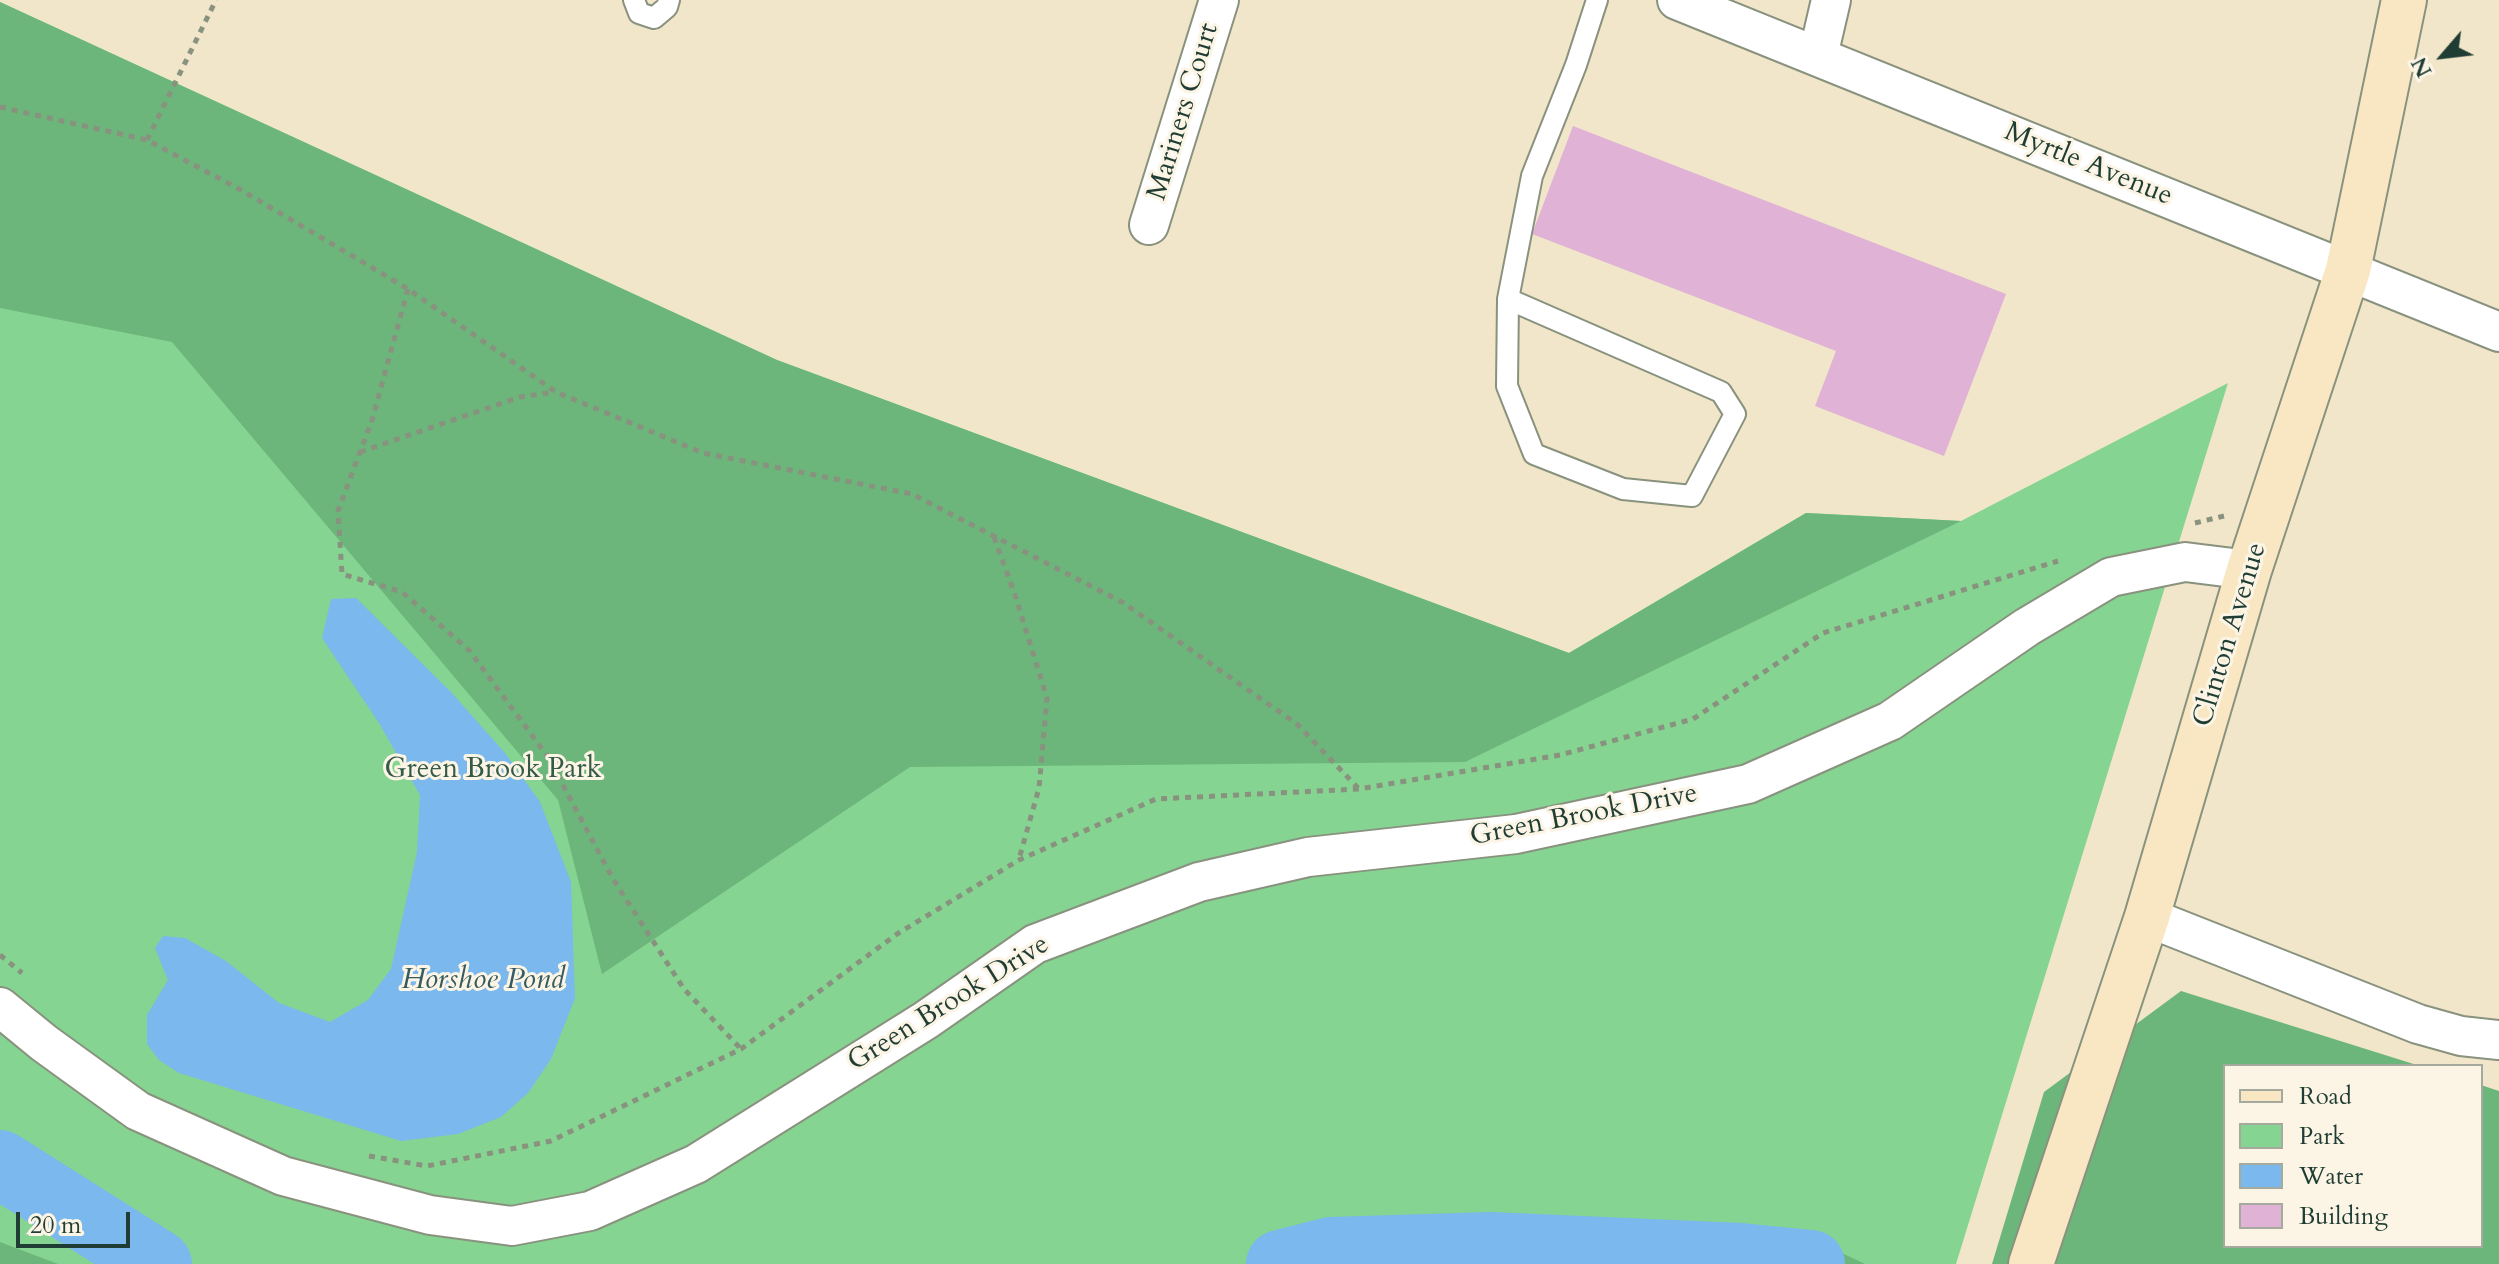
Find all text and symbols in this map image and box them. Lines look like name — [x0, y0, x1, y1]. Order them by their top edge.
north arrow — [2403, 16, 2483, 96]
street label: Mariners Court — [1141, 19, 1227, 205]
text: N — [2404, 52, 2440, 83]
street label: Myrtle Avenue — [1999, 116, 2177, 214]
street label: Clinton Avenue — [2187, 539, 2275, 731]
park label: Green Brook Park — [384, 754, 602, 788]
street label: Green Brook Drive — [1467, 777, 1701, 855]
street label: Green Brook Drive — [842, 929, 1056, 1079]
water label: Horshoe Pond — [401, 963, 565, 999]
legend — [2223, 1064, 2483, 1248]
text: Road — [2299, 1080, 2352, 1113]
text: Park — [2299, 1120, 2345, 1153]
text: Water — [2299, 1160, 2363, 1193]
scale bar — [20, 1196, 134, 1246]
text: Building — [2299, 1200, 2388, 1233]
text: 20 m — [30, 1209, 81, 1242]

